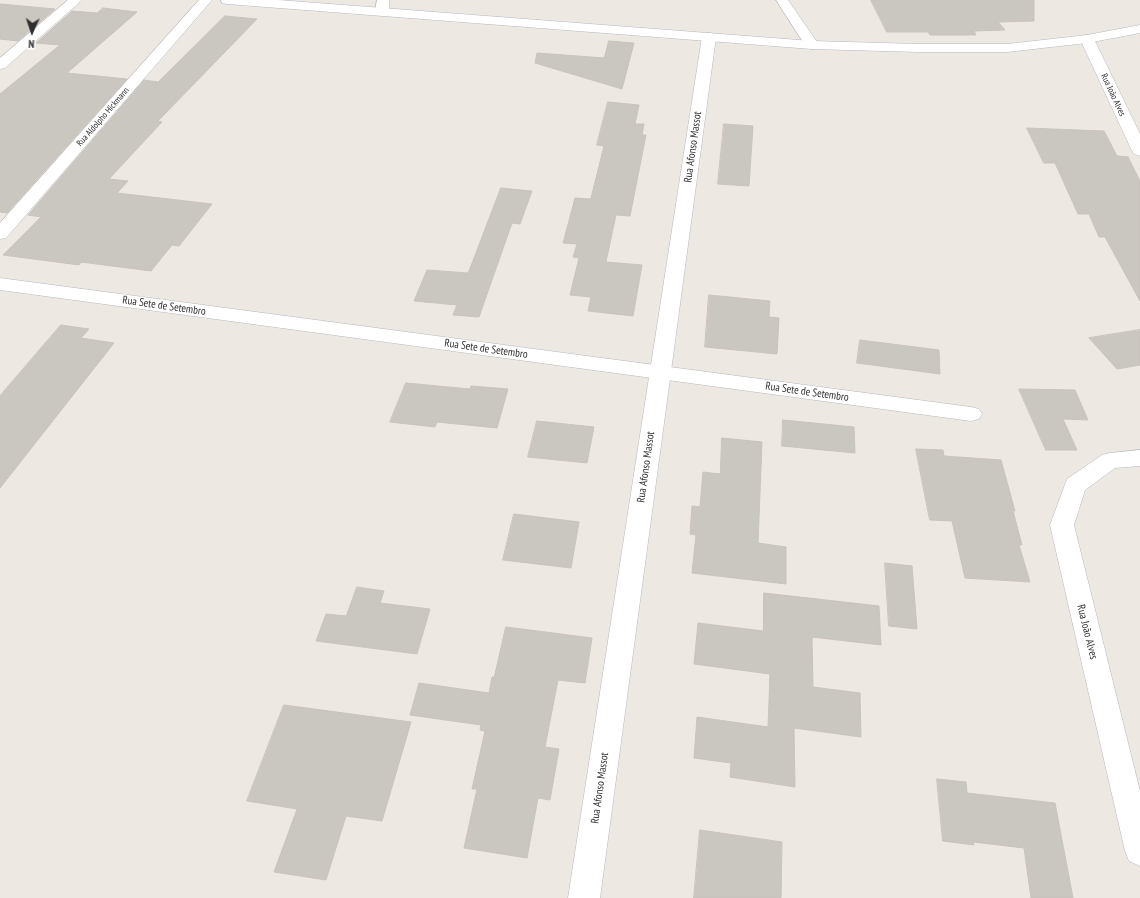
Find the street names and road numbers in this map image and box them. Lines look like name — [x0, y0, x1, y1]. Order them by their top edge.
street label: Rua João Alves — [1098, 72, 1128, 118]
street label: Rua Aldolpho Hickmann — [74, 85, 132, 149]
street label: Rua Afonso Massot — [681, 111, 705, 183]
street label: Rua Sete de Setembro — [122, 294, 206, 318]
street label: Rua Sete de Setembro — [444, 337, 528, 361]
street label: Rua Sete de Setembro — [765, 380, 849, 404]
street label: Rua Afonso Massot — [634, 431, 658, 503]
street label: Rua João Alves — [1074, 603, 1100, 661]
street label: Rua Afonso Massot — [588, 752, 612, 824]

